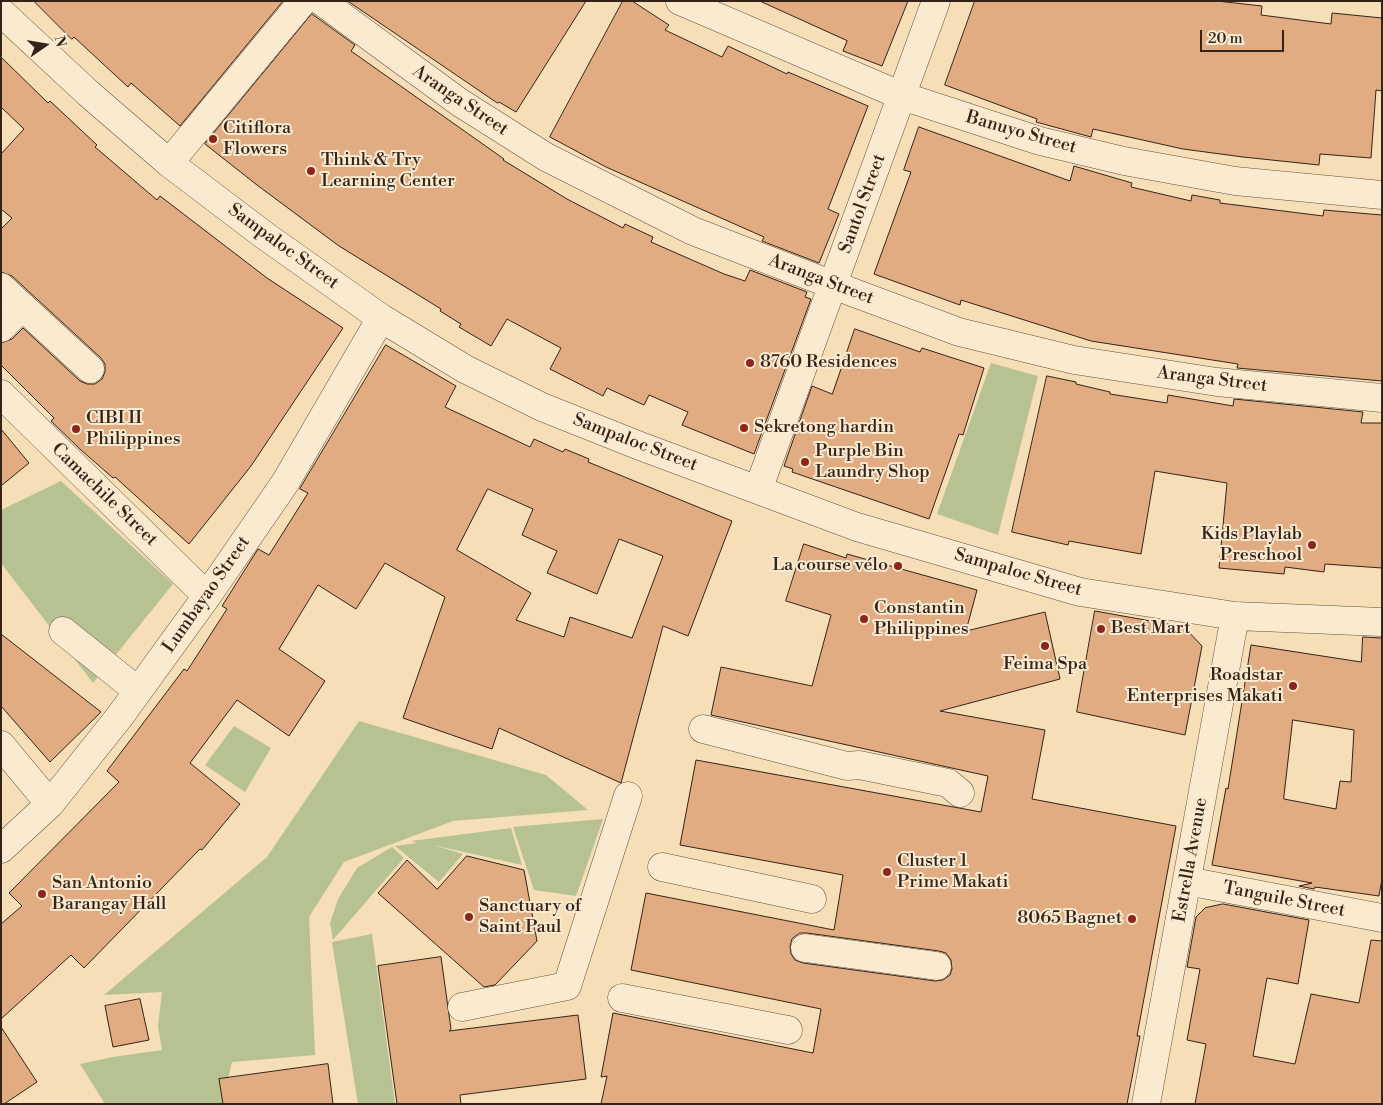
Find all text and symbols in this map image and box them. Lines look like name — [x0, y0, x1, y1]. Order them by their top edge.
north arrow — [20, 20, 70, 70]
scale bar — [1203, 20, 1287, 52]
text: 20 m — [1208, 29, 1243, 48]
text: N — [50, 34, 70, 49]
street label: Aranga Street — [408, 61, 512, 141]
street label: Banuyo Street — [963, 107, 1079, 159]
place label: Citiflora Flowers — [223, 118, 291, 160]
marker: Citiflora Flowers — [207, 133, 219, 145]
place label: Think & Try Learning Center — [321, 150, 455, 192]
street label: Santol Street — [835, 151, 891, 257]
marker: Think & Try Learning Center — [305, 165, 317, 177]
street label: Sampaloc Street — [223, 200, 343, 294]
street label: Aranga Street — [765, 250, 877, 310]
place label: 8760 Residences — [760, 352, 897, 374]
marker: 8760 Residences — [744, 357, 756, 369]
street label: Aranga Street — [1156, 363, 1268, 397]
place label: CIBI II Philippines — [86, 408, 181, 450]
street label: Sampaloc Street — [570, 409, 700, 477]
place label: Sekretong hardin — [754, 417, 894, 439]
marker: Sekretong hardin — [738, 422, 750, 434]
marker: CIBI II Philippines — [70, 423, 82, 435]
street label: Camachile Street — [47, 439, 161, 551]
place label: Purple Bin Laundry Shop — [815, 441, 930, 484]
marker: Purple Bin Laundry Shop — [799, 456, 811, 468]
place label: Kids Playlab Preschool — [1201, 524, 1302, 566]
street label: Lumbayao Street — [159, 532, 255, 658]
marker: Kids Playlab Preschool — [1306, 539, 1318, 551]
street label: Sampaloc Street — [952, 544, 1084, 602]
place label: La course vélo — [772, 555, 888, 577]
marker: La course vélo — [892, 560, 904, 572]
place label: Constantin Philippines — [874, 598, 969, 640]
marker: Constantin Philippines — [858, 613, 870, 625]
place label: Best Mart — [1111, 618, 1191, 640]
marker: Best Mart — [1095, 623, 1107, 635]
marker: Feima Spa — [1039, 640, 1051, 652]
place label: Feima Spa — [1003, 654, 1087, 676]
place label: Roadstar Enterprises Makati — [1127, 665, 1283, 708]
marker: Roadstar Enterprises Makati — [1287, 680, 1299, 692]
street label: Estrella Avenue — [1169, 796, 1213, 924]
place label: Cluster 1 Prime Makati — [897, 851, 1008, 894]
marker: Cluster 1 Prime Makati — [881, 866, 893, 878]
place label: San Antonio Barangay Hall — [52, 873, 166, 916]
street label: Tanguile Street — [1221, 878, 1347, 922]
marker: San Antonio Barangay Hall — [36, 888, 48, 900]
place label: Sanctuary of Saint Paul — [479, 896, 581, 939]
place label: 8065 Bagnet — [1017, 908, 1122, 930]
marker: Sanctuary of Saint Paul — [463, 911, 475, 923]
marker: 8065 Bagnet — [1126, 913, 1138, 925]

